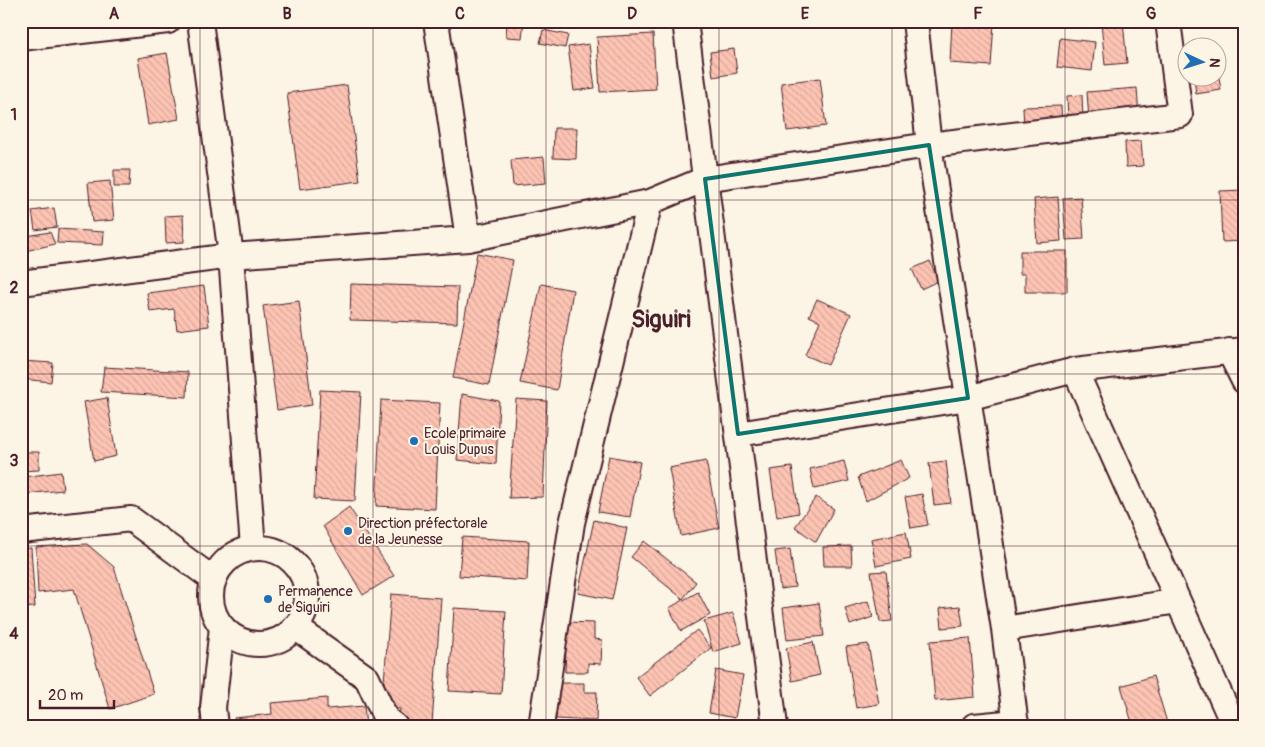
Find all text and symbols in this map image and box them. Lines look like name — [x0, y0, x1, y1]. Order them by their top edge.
text: A — [109, 4, 120, 24]
text: B — [282, 4, 292, 24]
text: C — [455, 4, 465, 24]
text: D — [627, 4, 637, 24]
text: E — [801, 4, 810, 24]
text: F — [973, 4, 983, 24]
text: G — [1146, 4, 1157, 24]
north arrow — [1178, 38, 1228, 88]
text: N — [1206, 58, 1223, 68]
text: 1 — [11, 105, 17, 125]
text: 2 — [10, 278, 19, 298]
district label: Siguiri — [631, 305, 691, 334]
place label: Ecole primaire Louis Dupus — [424, 425, 506, 458]
marker: Ecole primaire Louis Dupus — [408, 435, 420, 447]
text: 3 — [10, 451, 19, 471]
place label: Direction préfectorale de la Jeunesse — [358, 515, 487, 548]
marker: Direction préfectorale de la Jeunesse — [342, 525, 354, 537]
place label: Permanence de Siguiri — [278, 583, 353, 616]
marker: Permanence de Siguiri — [262, 593, 274, 605]
text: 4 — [9, 624, 19, 644]
scale bar — [40, 677, 114, 709]
text: 20 m — [48, 686, 83, 705]

